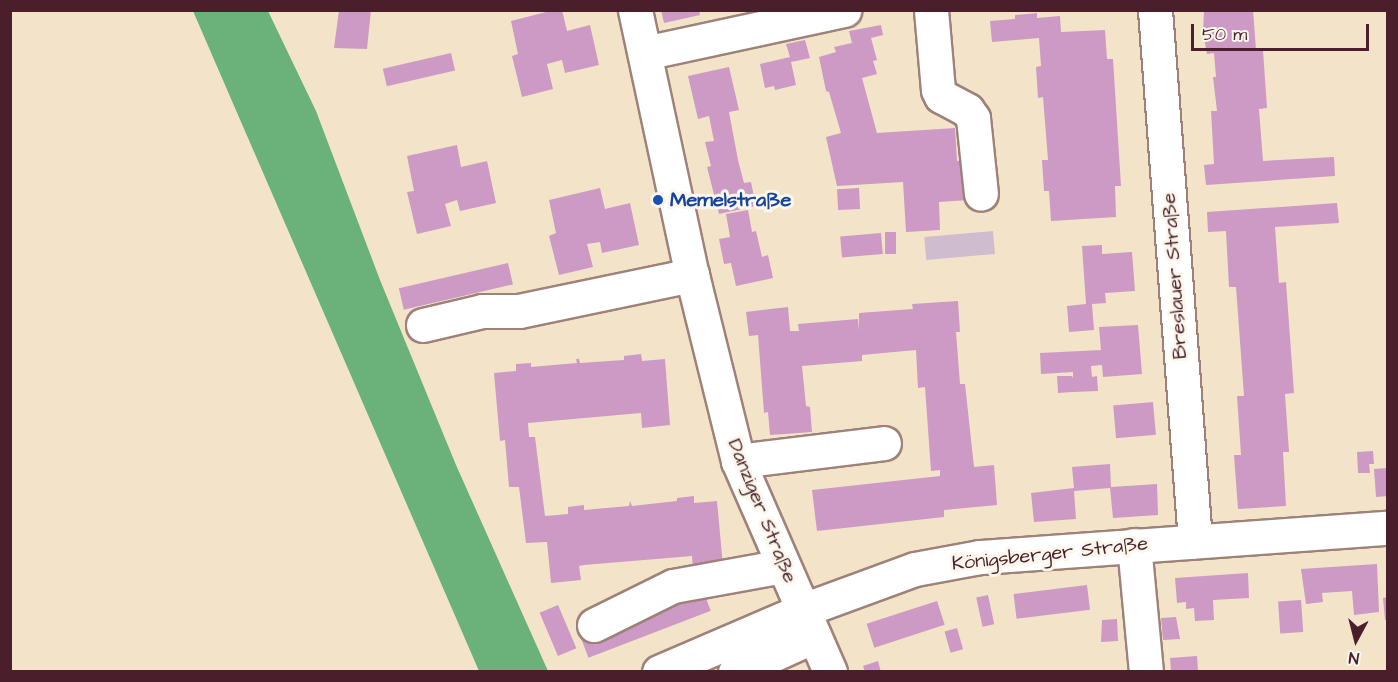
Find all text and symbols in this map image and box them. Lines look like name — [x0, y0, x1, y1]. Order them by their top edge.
scale bar — [1194, 12, 1372, 50]
text: 50 m — [1202, 22, 1247, 47]
place label: Memelstraße — [670, 188, 791, 212]
street label: Breslauer Straße — [1157, 192, 1193, 360]
marker: Memelstraße — [651, 193, 665, 207]
street label: Danziger Straße — [722, 435, 802, 587]
street label: Königsberger Straße — [951, 532, 1149, 576]
north arrow — [1326, 610, 1386, 670]
text: N — [1347, 646, 1360, 669]

